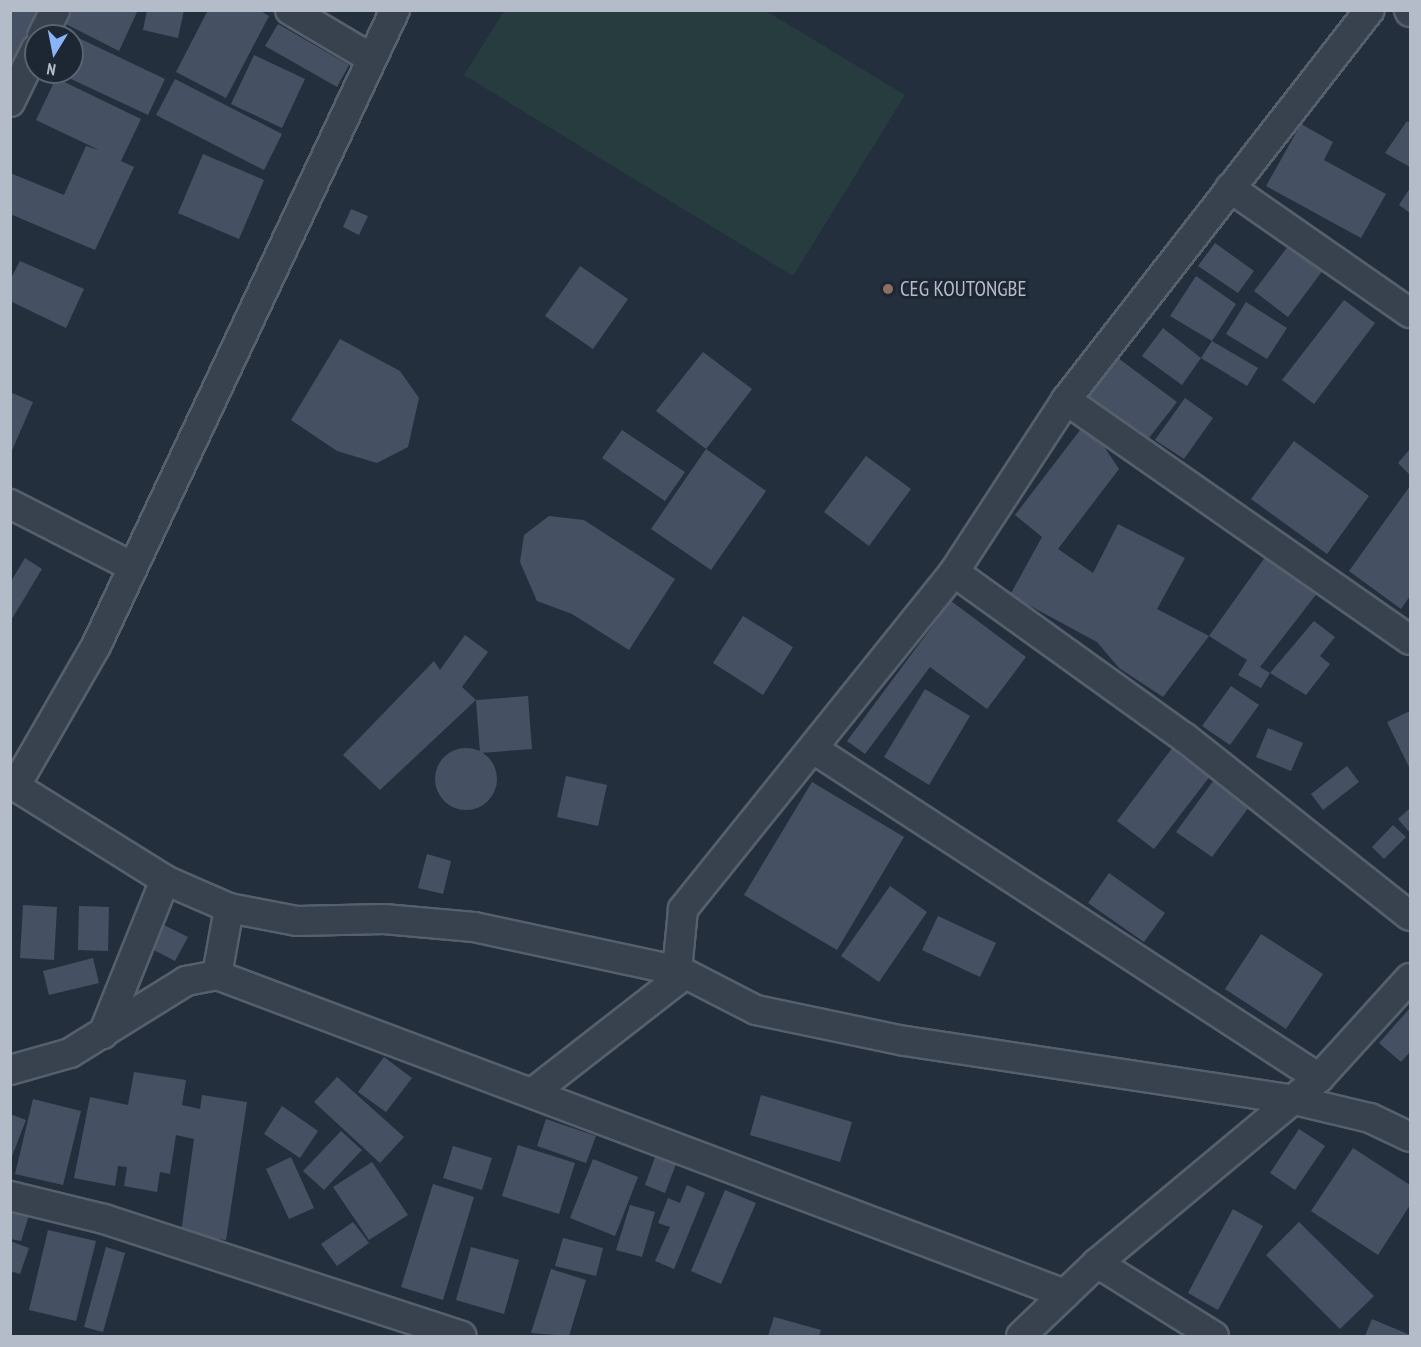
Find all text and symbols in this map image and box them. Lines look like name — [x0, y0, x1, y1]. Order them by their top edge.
north arrow — [24, 24, 84, 84]
text: N — [45, 59, 57, 80]
place label: CEG KOUTONGBE — [900, 276, 1026, 302]
marker: CEG KOUTONGBE — [881, 282, 895, 296]

